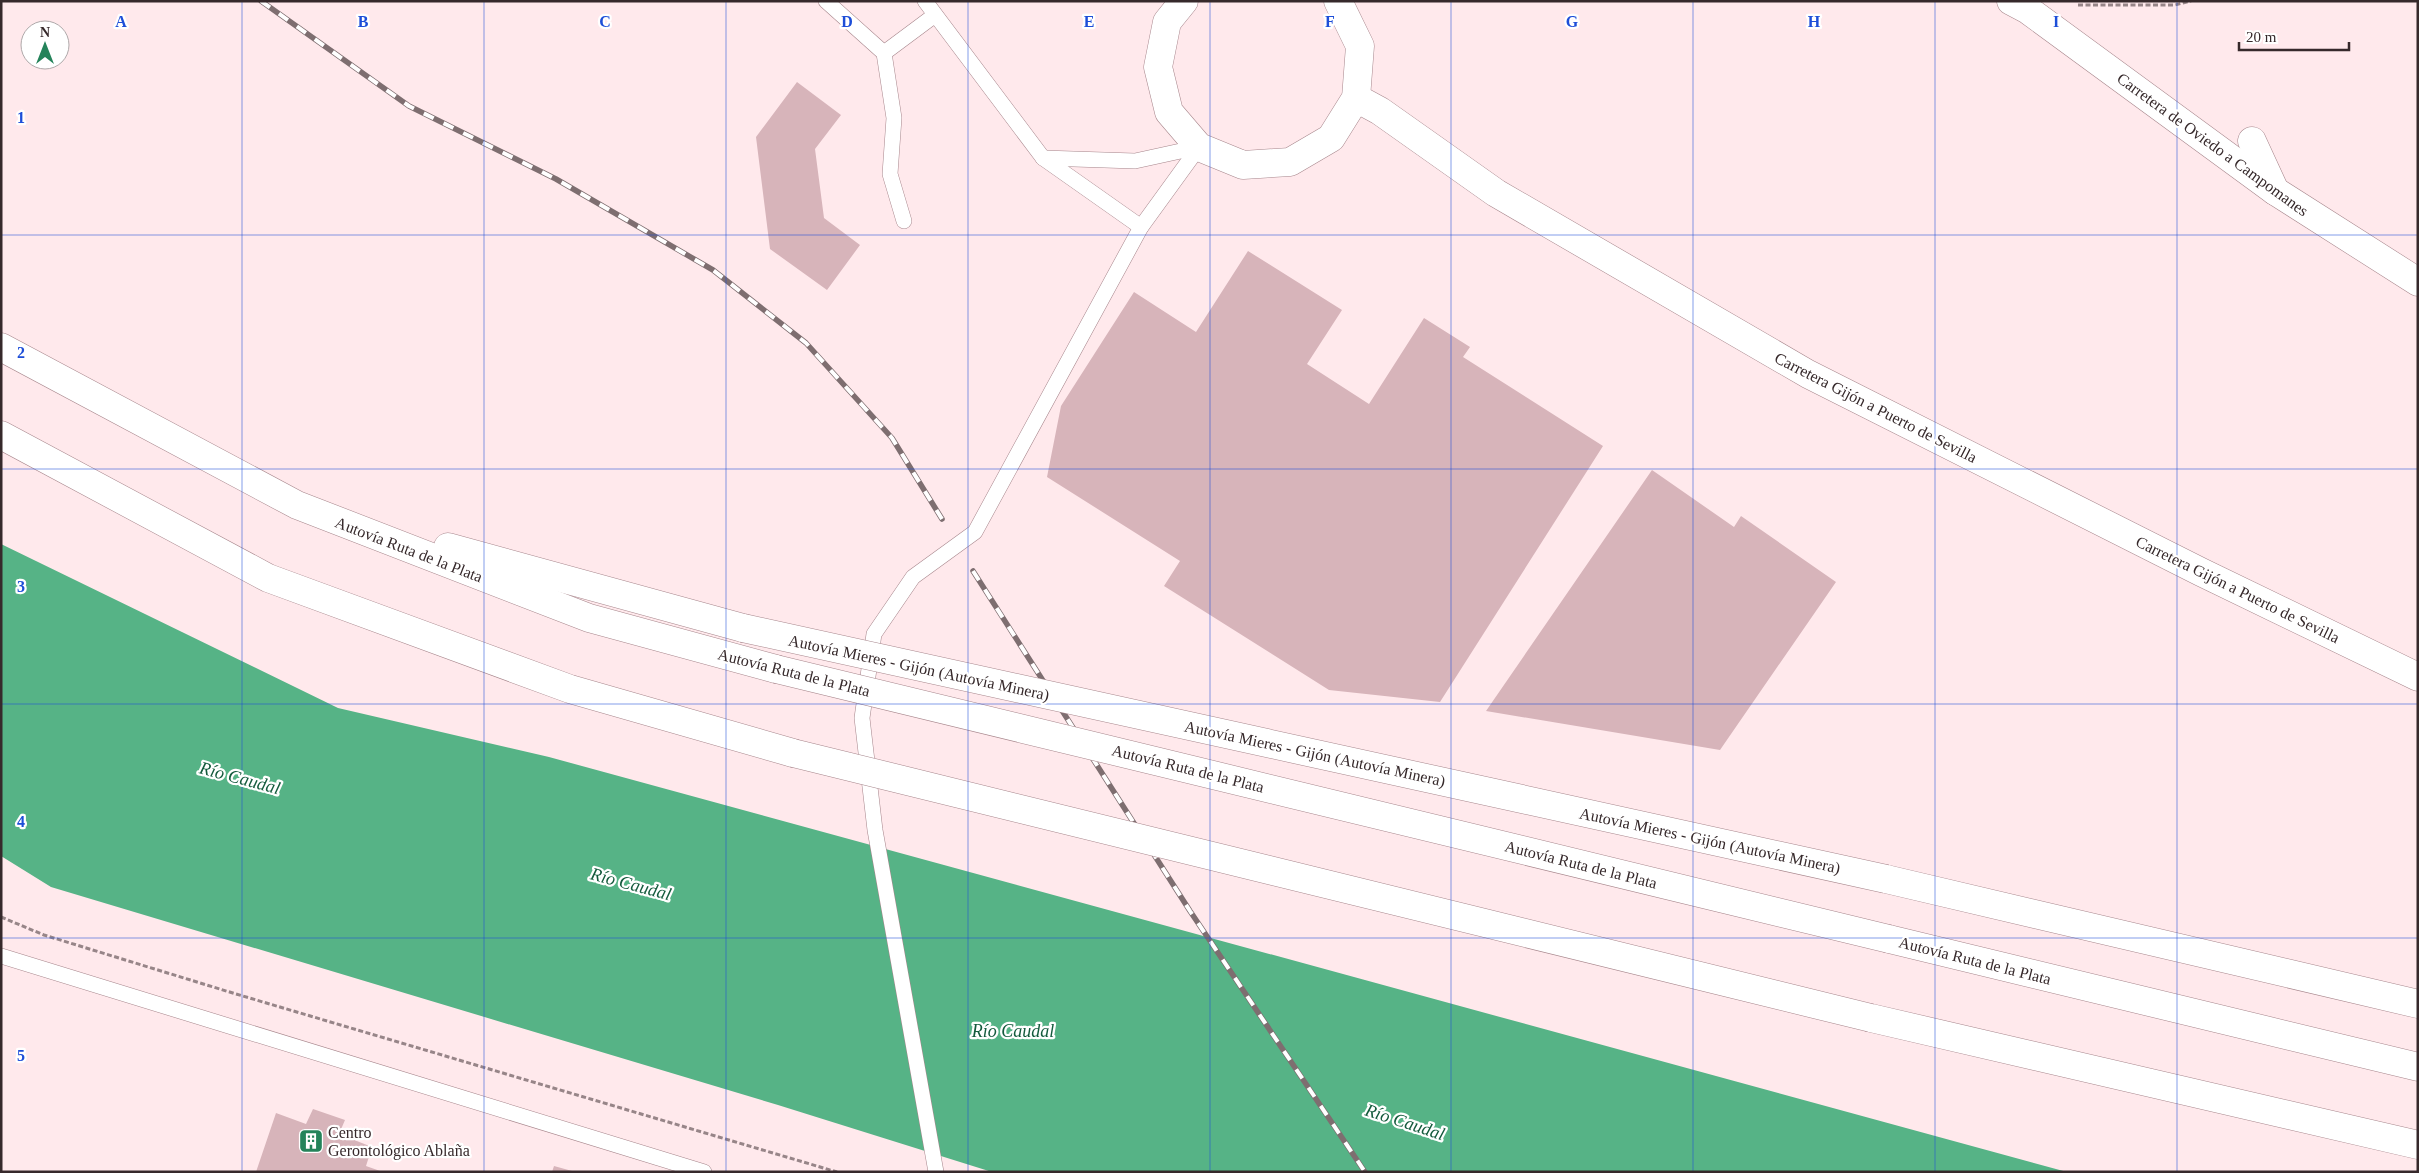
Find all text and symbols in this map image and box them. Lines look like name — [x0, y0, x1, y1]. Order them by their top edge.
text: A — [115, 13, 127, 30]
text: B — [358, 13, 369, 30]
text: C — [599, 13, 611, 30]
text: D — [841, 13, 853, 30]
text: E — [1084, 13, 1094, 30]
text: F — [1325, 13, 1335, 30]
text: G — [1566, 13, 1579, 30]
text: H — [1808, 13, 1821, 30]
text: I — [2053, 13, 2059, 30]
north arrow — [20, 20, 70, 70]
scale bar — [2239, 20, 2349, 52]
text: N — [40, 25, 50, 40]
text: 20 m — [2246, 29, 2277, 45]
street label: Carretera de Oviedo a Campomanes — [2113, 69, 2312, 220]
text: 1 — [17, 109, 25, 126]
text: 2 — [17, 344, 25, 361]
street label: Carretera Gijón a Puerto de Sevilla — [1772, 349, 1980, 467]
street label: Autovía Ruta de la Plata — [333, 514, 485, 585]
street label: Carretera Gijón a Puerto de Sevilla — [2133, 533, 2342, 647]
text: 3 — [17, 578, 25, 595]
street label: Autovía Mieres - Gijón (Autovía Minera) — [787, 632, 1051, 704]
street label: Autovía Ruta de la Plata — [716, 645, 872, 700]
street label: Autovía Mieres - Gijón (Autovía Minera) — [1183, 718, 1447, 790]
street label: Autovía Ruta de la Plata — [1110, 741, 1266, 796]
water label: Río Caudal — [197, 757, 282, 798]
street label: Autovía Mieres - Gijón (Autovía Minera) — [1578, 805, 1842, 877]
text: 4 — [17, 813, 25, 830]
street label: Autovía Ruta de la Plata — [1503, 837, 1659, 892]
water label: Río Caudal — [588, 863, 673, 904]
street label: Autovía Ruta de la Plata — [1897, 933, 2053, 988]
water label: Río Caudal — [971, 1021, 1054, 1041]
text: 5 — [17, 1047, 25, 1064]
water label: Río Caudal — [1362, 1099, 1447, 1144]
place label: Centro Gerontológico Ablaña — [328, 1124, 470, 1160]
building icon: Centro Gerontológico Ablaña — [298, 1128, 324, 1154]

